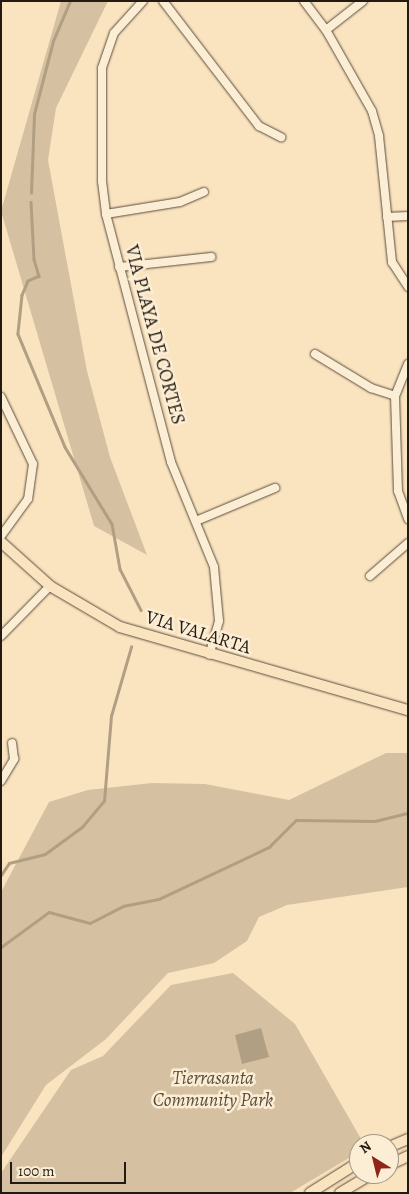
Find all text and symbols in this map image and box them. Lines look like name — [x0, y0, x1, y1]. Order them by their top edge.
street label: VIA PLAYA DE CORTES — [119, 243, 189, 427]
street label: VIA VALARTA — [143, 606, 253, 660]
park label: Tierrasanta Community Park — [153, 1068, 273, 1112]
north arrow — [349, 1134, 399, 1184]
text: N — [356, 1137, 375, 1158]
scale bar — [12, 1152, 129, 1184]
text: 100 m — [18, 1161, 55, 1181]

